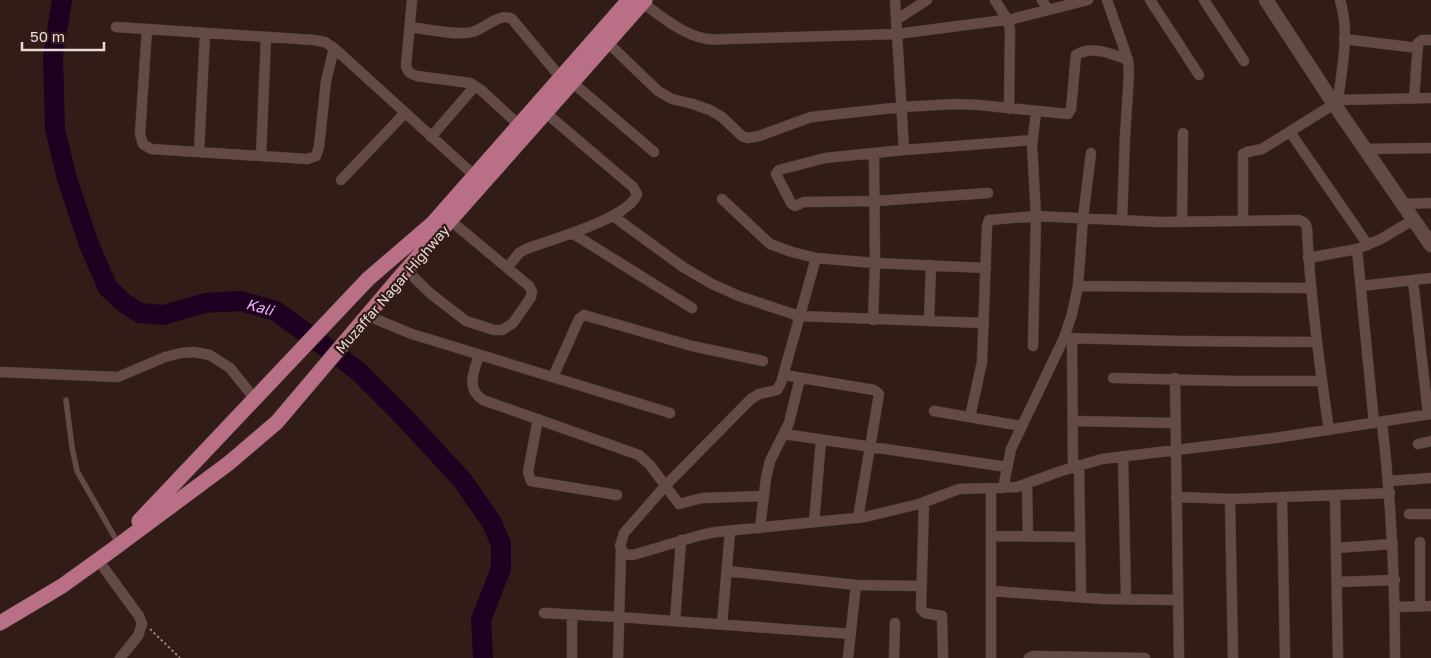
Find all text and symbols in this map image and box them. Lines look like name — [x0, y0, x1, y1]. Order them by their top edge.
scale bar — [22, 20, 105, 52]
text: 50 m — [30, 27, 65, 45]
street label: Muzaffar Nagar Highway — [332, 221, 452, 357]
water label: Kali — [244, 294, 277, 319]

